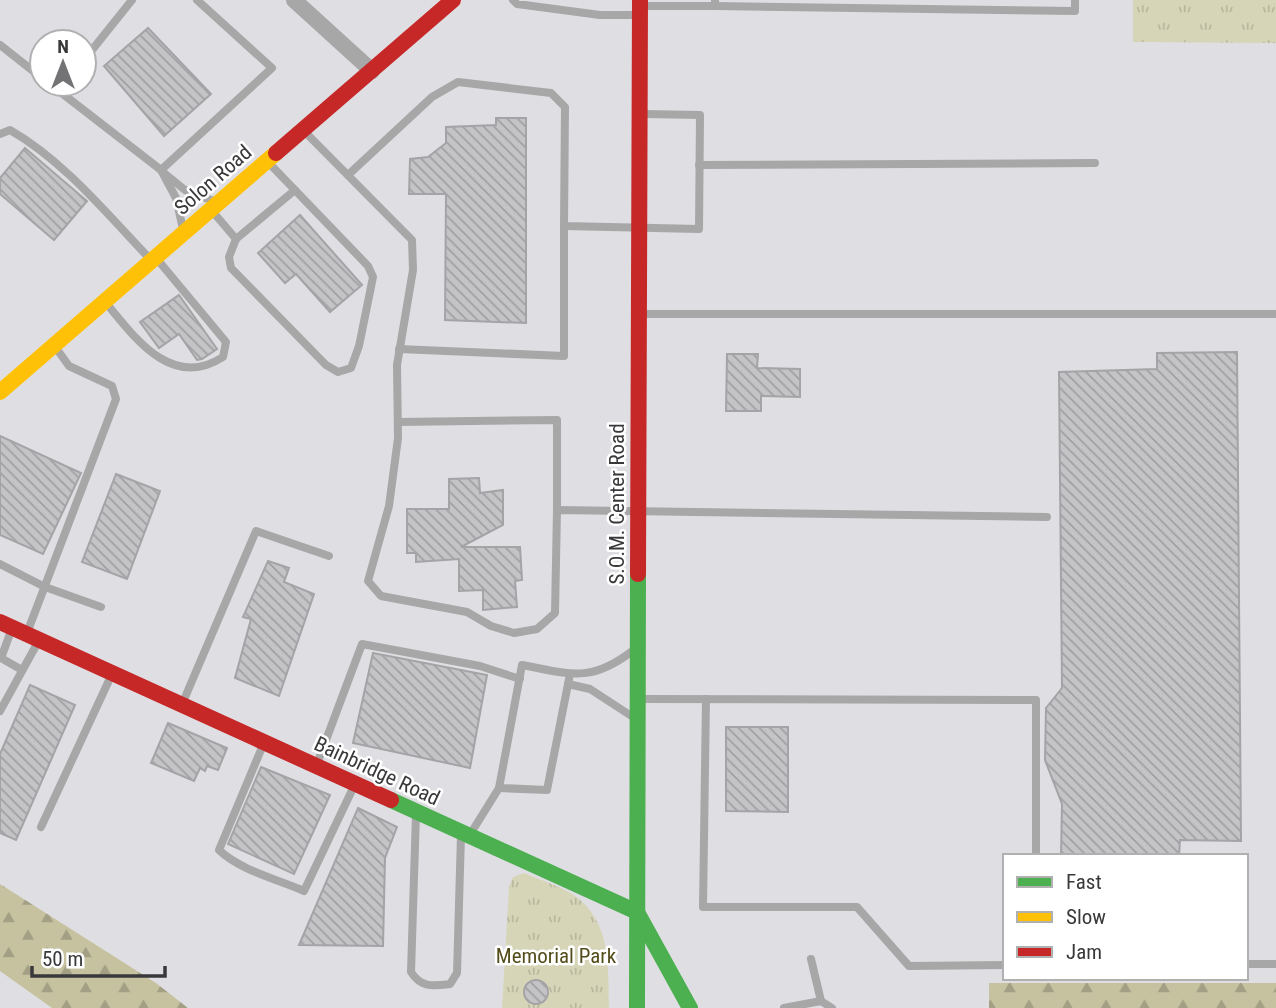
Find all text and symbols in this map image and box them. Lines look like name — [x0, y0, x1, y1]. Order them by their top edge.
north arrow — [28, 28, 98, 98]
text: N — [57, 35, 69, 58]
street label: Solon Road — [170, 140, 256, 220]
street label: S.O.M. Center Road — [605, 423, 629, 585]
street label: Bainbridge Road — [310, 731, 444, 811]
legend — [1003, 854, 1248, 980]
text: Fast — [1066, 870, 1102, 894]
text: Slow — [1066, 905, 1106, 929]
scale bar — [32, 934, 164, 978]
text: Jam — [1066, 940, 1102, 964]
park label: Memorial Park — [496, 944, 617, 968]
text: 50 m — [42, 947, 83, 971]

